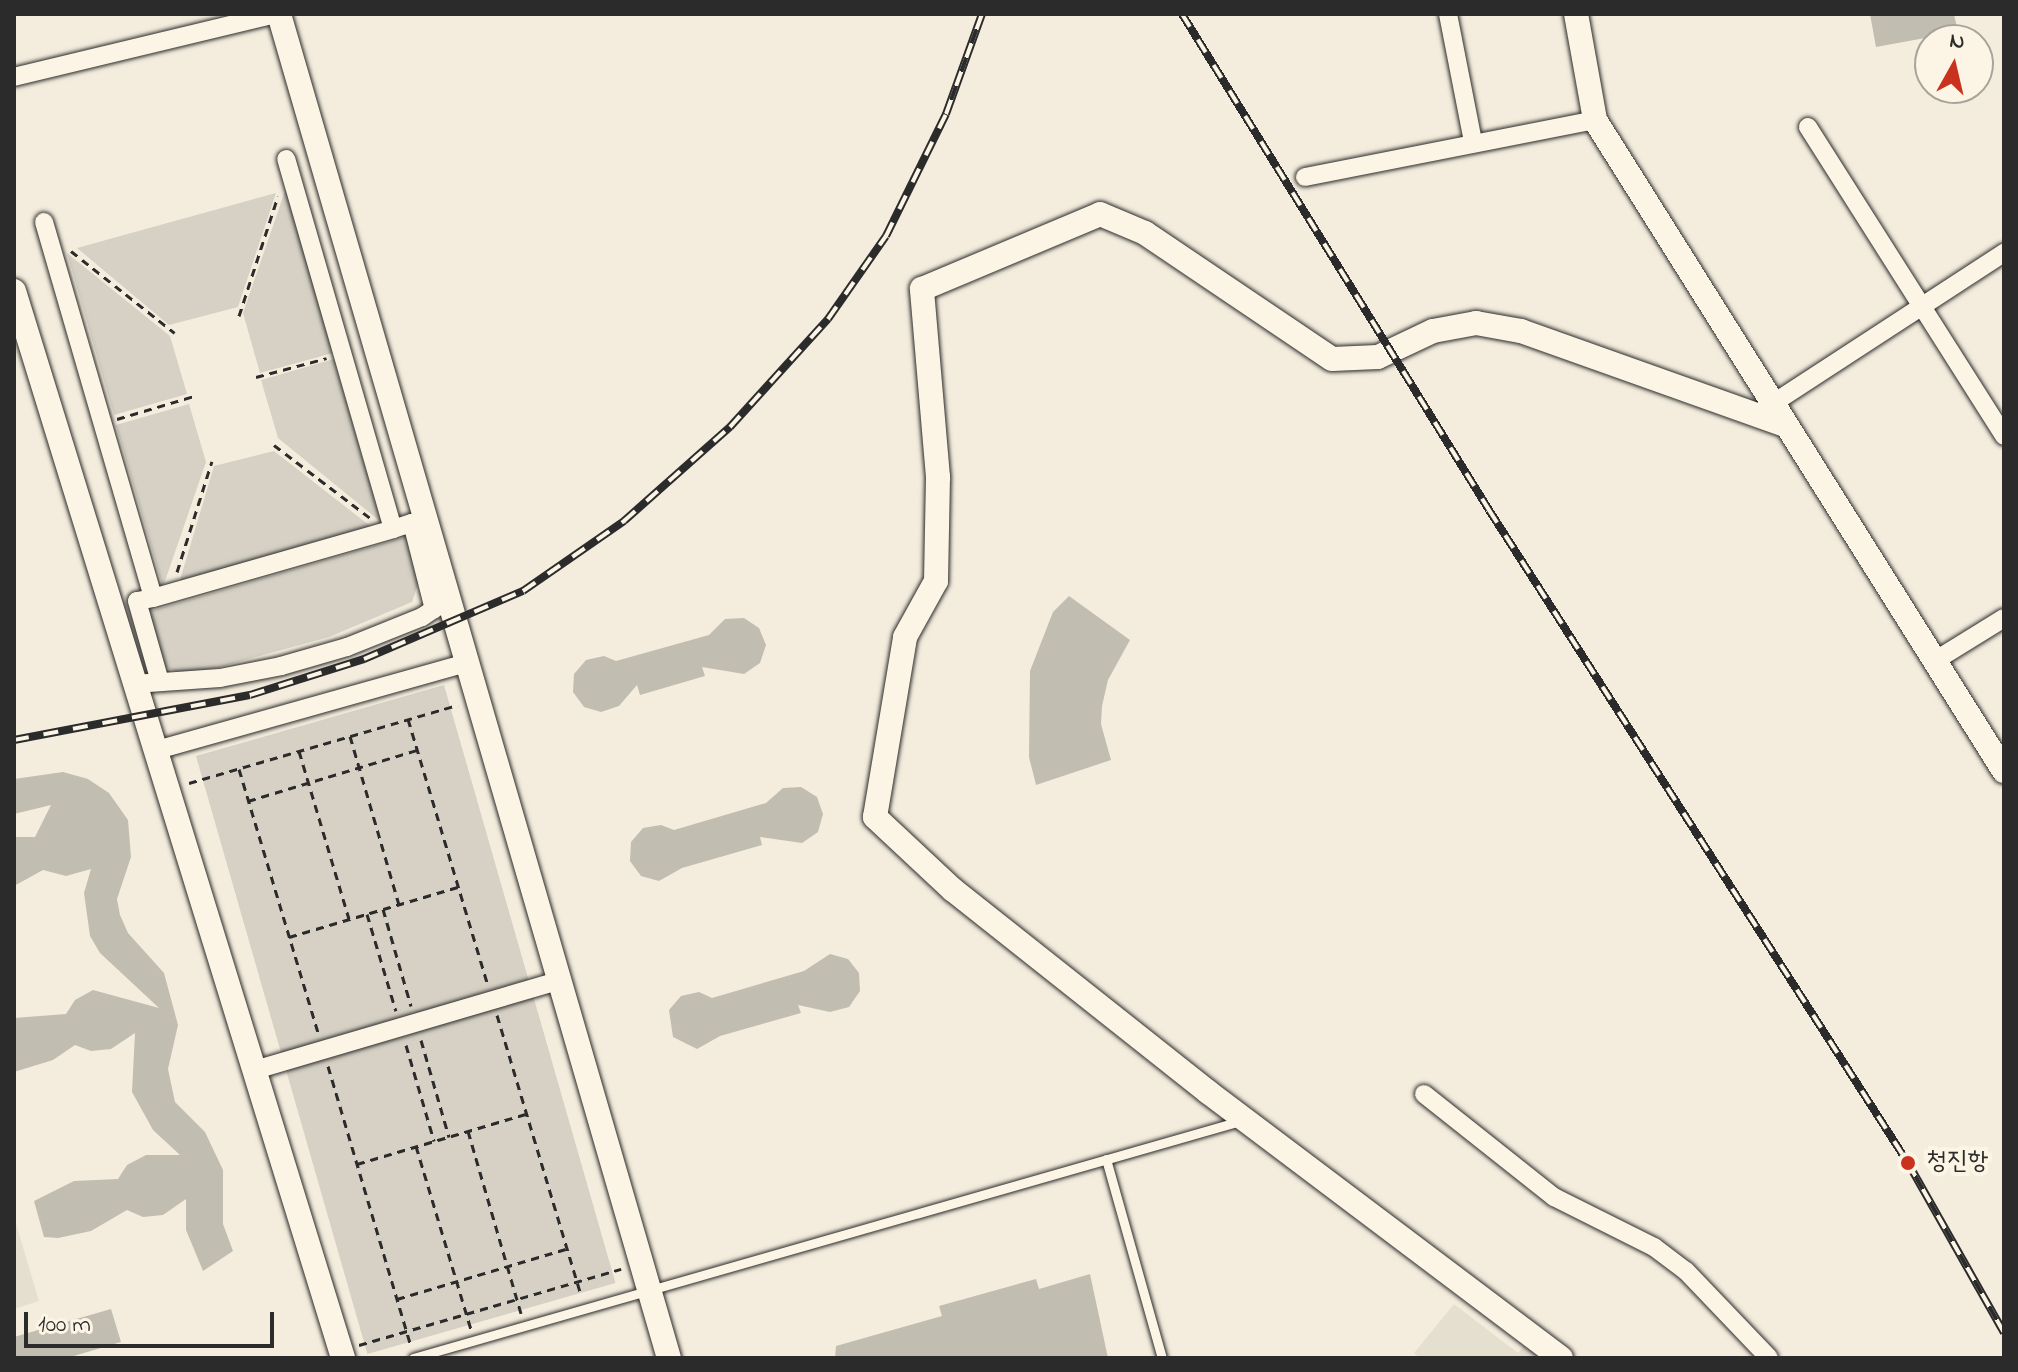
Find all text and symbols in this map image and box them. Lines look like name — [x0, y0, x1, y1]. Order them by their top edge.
north arrow — [1914, 24, 1994, 104]
text: N — [1947, 25, 1967, 59]
place label: 청진항 — [1926, 1147, 1989, 1179]
marker: 청진항 — [1897, 1152, 1919, 1174]
scale bar — [28, 1296, 278, 1346]
text: 100 m — [38, 1308, 91, 1343]

